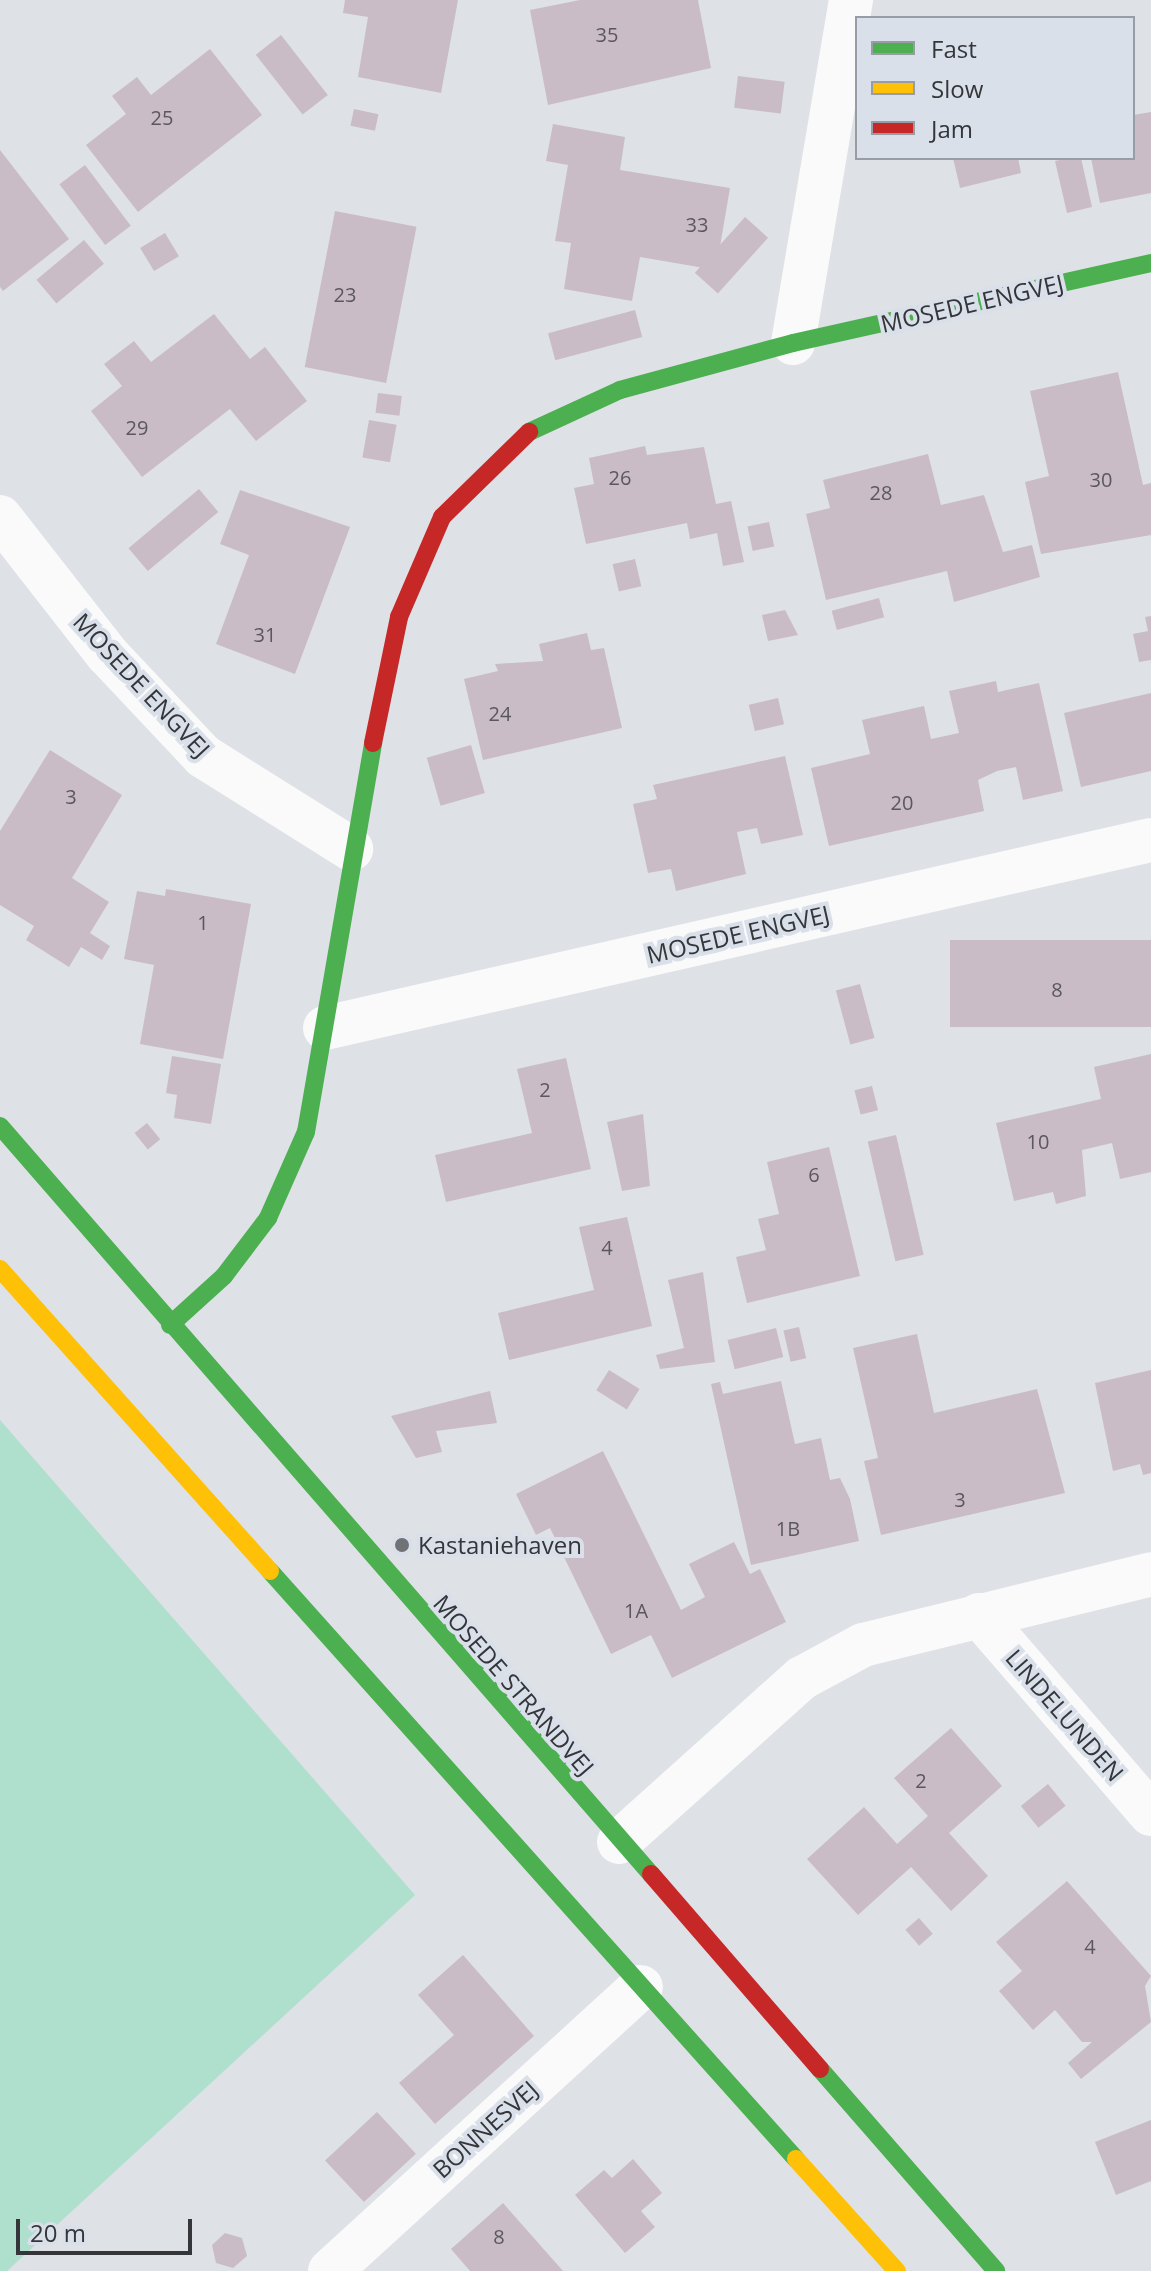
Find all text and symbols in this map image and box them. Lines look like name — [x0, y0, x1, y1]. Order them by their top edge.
legend — [855, 16, 1135, 160]
house number: 35 — [596, 22, 618, 46]
text: Fast — [931, 32, 977, 65]
text: Slow — [931, 72, 983, 105]
house number: 25 — [151, 105, 173, 129]
text: Jam — [931, 112, 973, 145]
house number: 33 — [686, 212, 708, 236]
street label: MOSEDE ENGVEJ — [878, 268, 1066, 338]
house number: 23 — [334, 282, 356, 306]
house number: 29 — [126, 415, 148, 439]
house number: 26 — [609, 465, 631, 489]
house number: 30 — [1090, 467, 1112, 491]
house number: 28 — [870, 480, 892, 504]
street label: MOSEDE ENGVEJ — [68, 607, 216, 763]
house number: 31 — [254, 622, 276, 646]
house number: 24 — [489, 701, 511, 725]
house number: 3 — [65, 784, 77, 808]
house number: 20 — [891, 790, 913, 814]
street label: MOSEDE ENGVEJ — [644, 899, 832, 969]
house number: 1 — [197, 910, 209, 934]
house number: 8 — [1051, 977, 1063, 1001]
house number: 2 — [539, 1077, 551, 1101]
house number: 10 — [1027, 1129, 1049, 1153]
house number: 6 — [808, 1162, 820, 1186]
house number: 4 — [601, 1235, 613, 1259]
house number: 3 — [954, 1487, 966, 1511]
house number: 1B — [776, 1516, 800, 1540]
place label: Kastaniehaven — [418, 1531, 582, 1559]
marker: Kastaniehaven — [393, 1536, 411, 1554]
street label: MOSEDE STRANDVEJ — [428, 1589, 600, 1781]
house number: 1A — [624, 1598, 648, 1622]
street label: LINDELUNDEN — [1000, 1643, 1130, 1787]
house number: 2 — [915, 1768, 927, 1792]
house number: 4 — [1084, 1934, 1096, 1958]
street label: BONNESVEJ — [427, 2075, 543, 2183]
scale bar — [20, 2203, 196, 2253]
text: 20 m — [30, 2216, 86, 2249]
house number: 8 — [493, 2224, 505, 2248]

